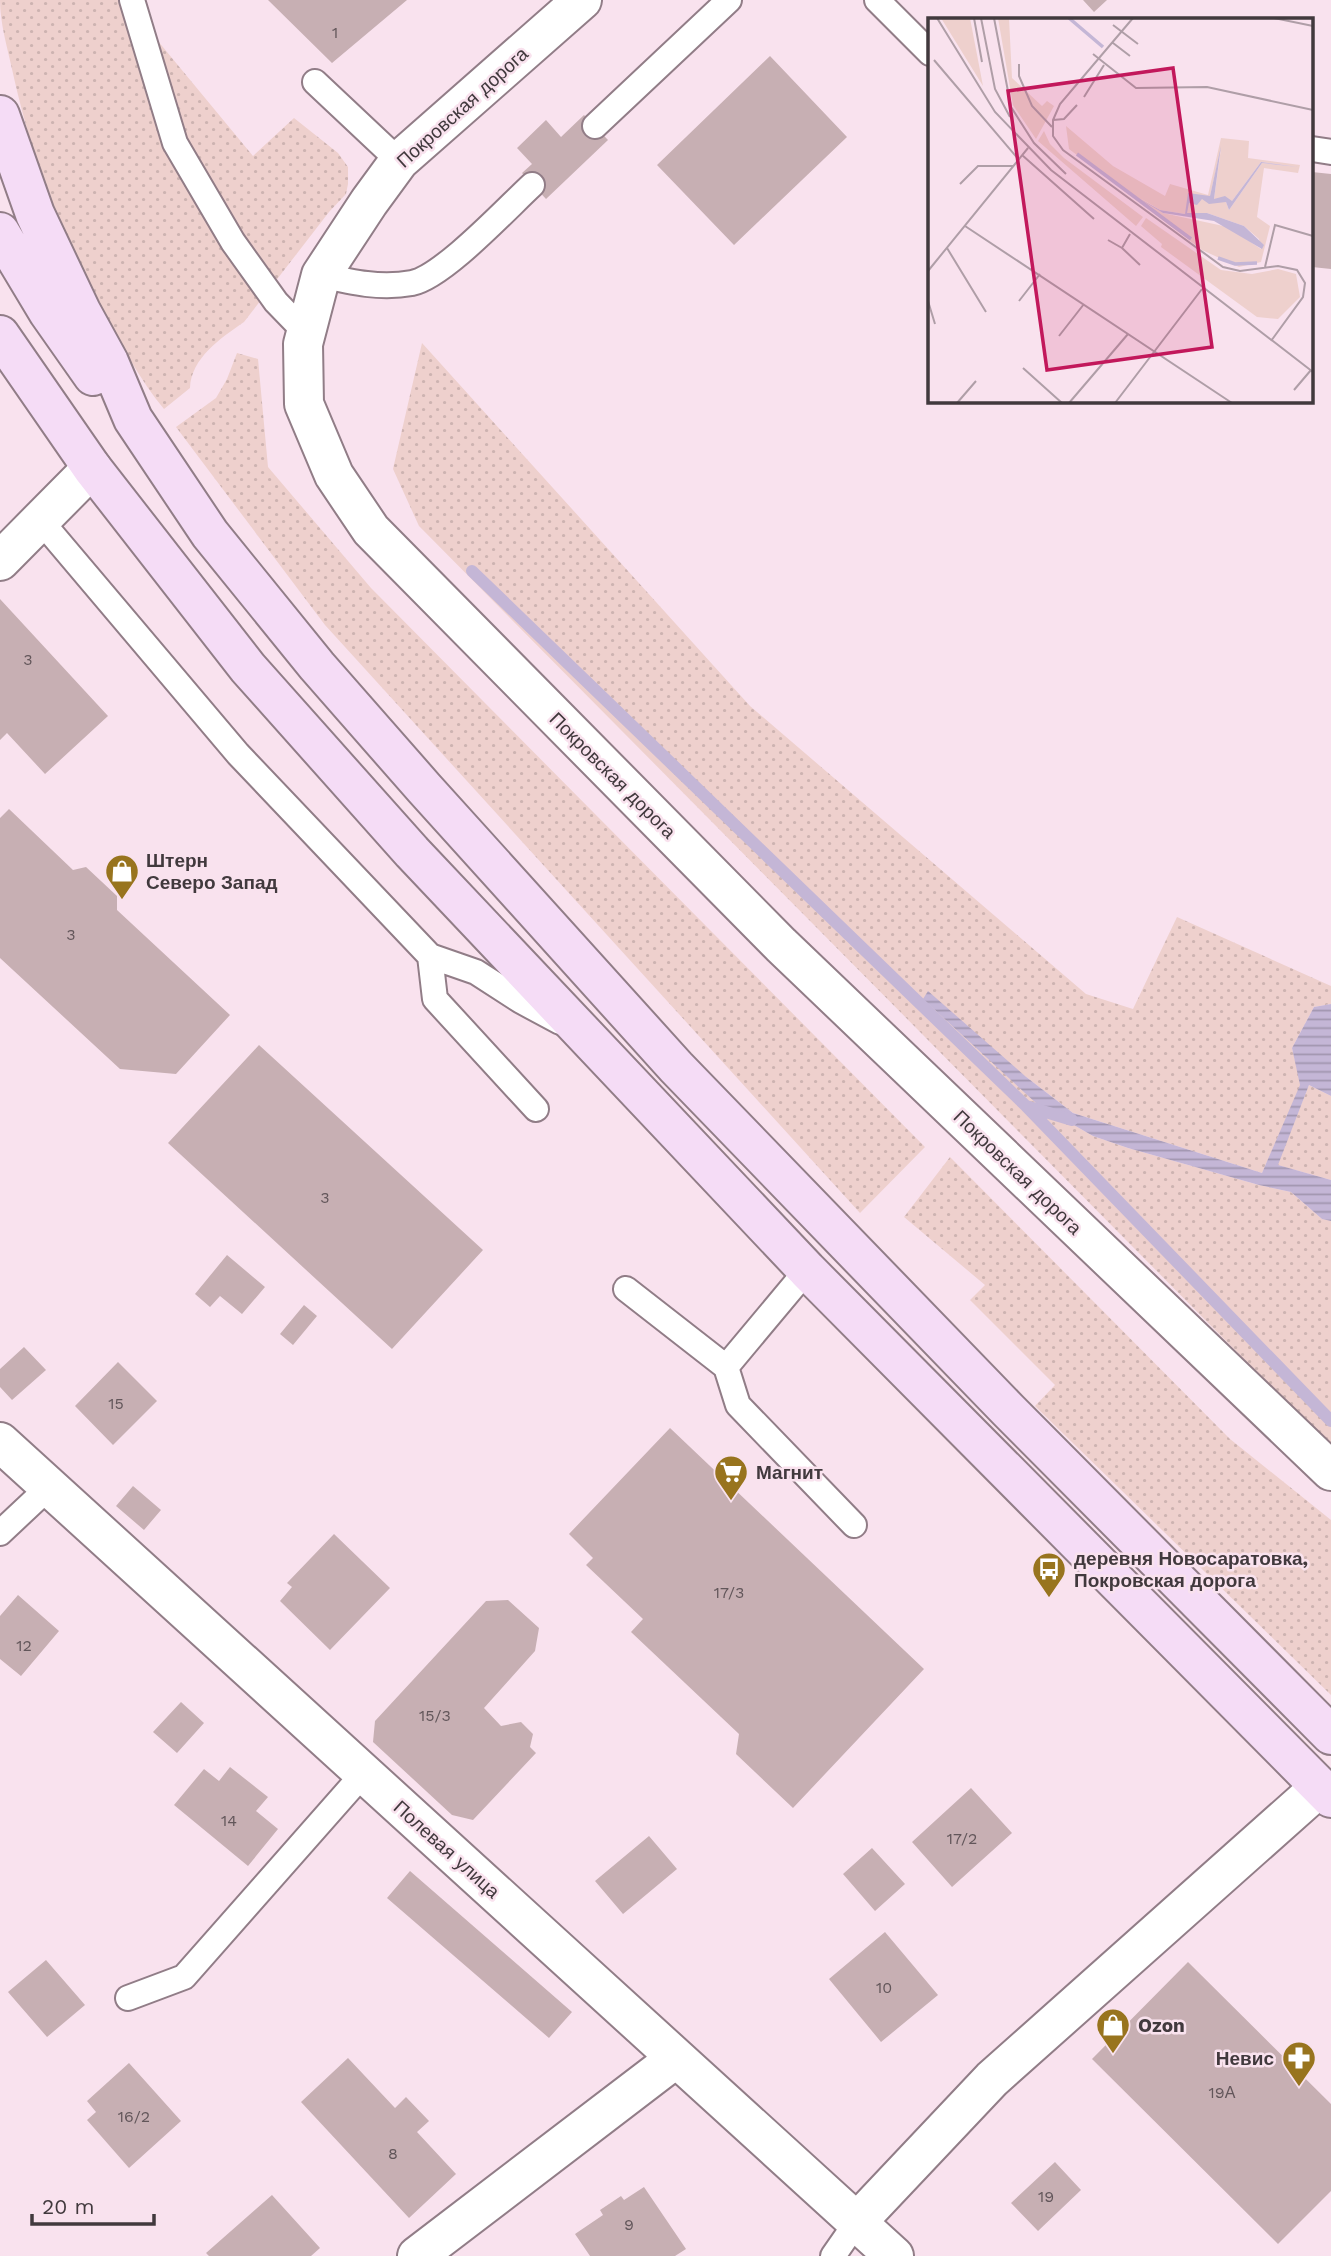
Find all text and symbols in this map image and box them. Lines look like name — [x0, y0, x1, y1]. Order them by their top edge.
inset map — [928, 18, 1314, 402]
house number: 1 — [332, 23, 338, 42]
street label: Покровская дорога — [392, 42, 533, 172]
house number: 3 — [23, 650, 33, 669]
street label: Покровская дорога — [545, 707, 681, 844]
place label: Штерн Северо Запад — [146, 849, 278, 894]
shop icon: Штерн Северо Запад — [103, 852, 141, 901]
house number: 3 — [66, 925, 76, 944]
street label: Покровская дорога — [949, 1105, 1087, 1240]
house number: 3 — [320, 1188, 330, 1207]
house number: 15 — [108, 1394, 124, 1413]
supermarket icon: Магнит — [712, 1453, 750, 1502]
place label: Магнит — [756, 1461, 823, 1484]
place label: деревня Новосаратовка, Покровская дорога — [1074, 1547, 1308, 1592]
bus stop icon: деревня Новосаратовка, Покровская дорога — [1030, 1550, 1068, 1599]
house number: 17/3 — [714, 1583, 744, 1602]
house number: 12 — [16, 1636, 32, 1655]
house number: 15/3 — [419, 1706, 451, 1725]
street label: Полевая улица — [389, 1796, 505, 1903]
house number: 14 — [221, 1811, 237, 1830]
house number: 17/2 — [947, 1829, 977, 1848]
house number: 10 — [876, 1978, 892, 1997]
shop icon: Ozon — [1094, 2006, 1132, 2055]
place label: Ozon — [1138, 2014, 1185, 2037]
pharmacy icon: Невис — [1280, 2039, 1318, 2088]
place label: Невис — [1216, 2047, 1274, 2070]
house number: 19А — [1209, 2083, 1236, 2102]
house number: 16/2 — [118, 2107, 150, 2126]
house number: 8 — [388, 2144, 398, 2163]
scale bar — [32, 2182, 154, 2226]
house number: 19 — [1038, 2187, 1054, 2206]
text: 20 m — [42, 2194, 94, 2219]
house number: 9 — [624, 2215, 634, 2234]

